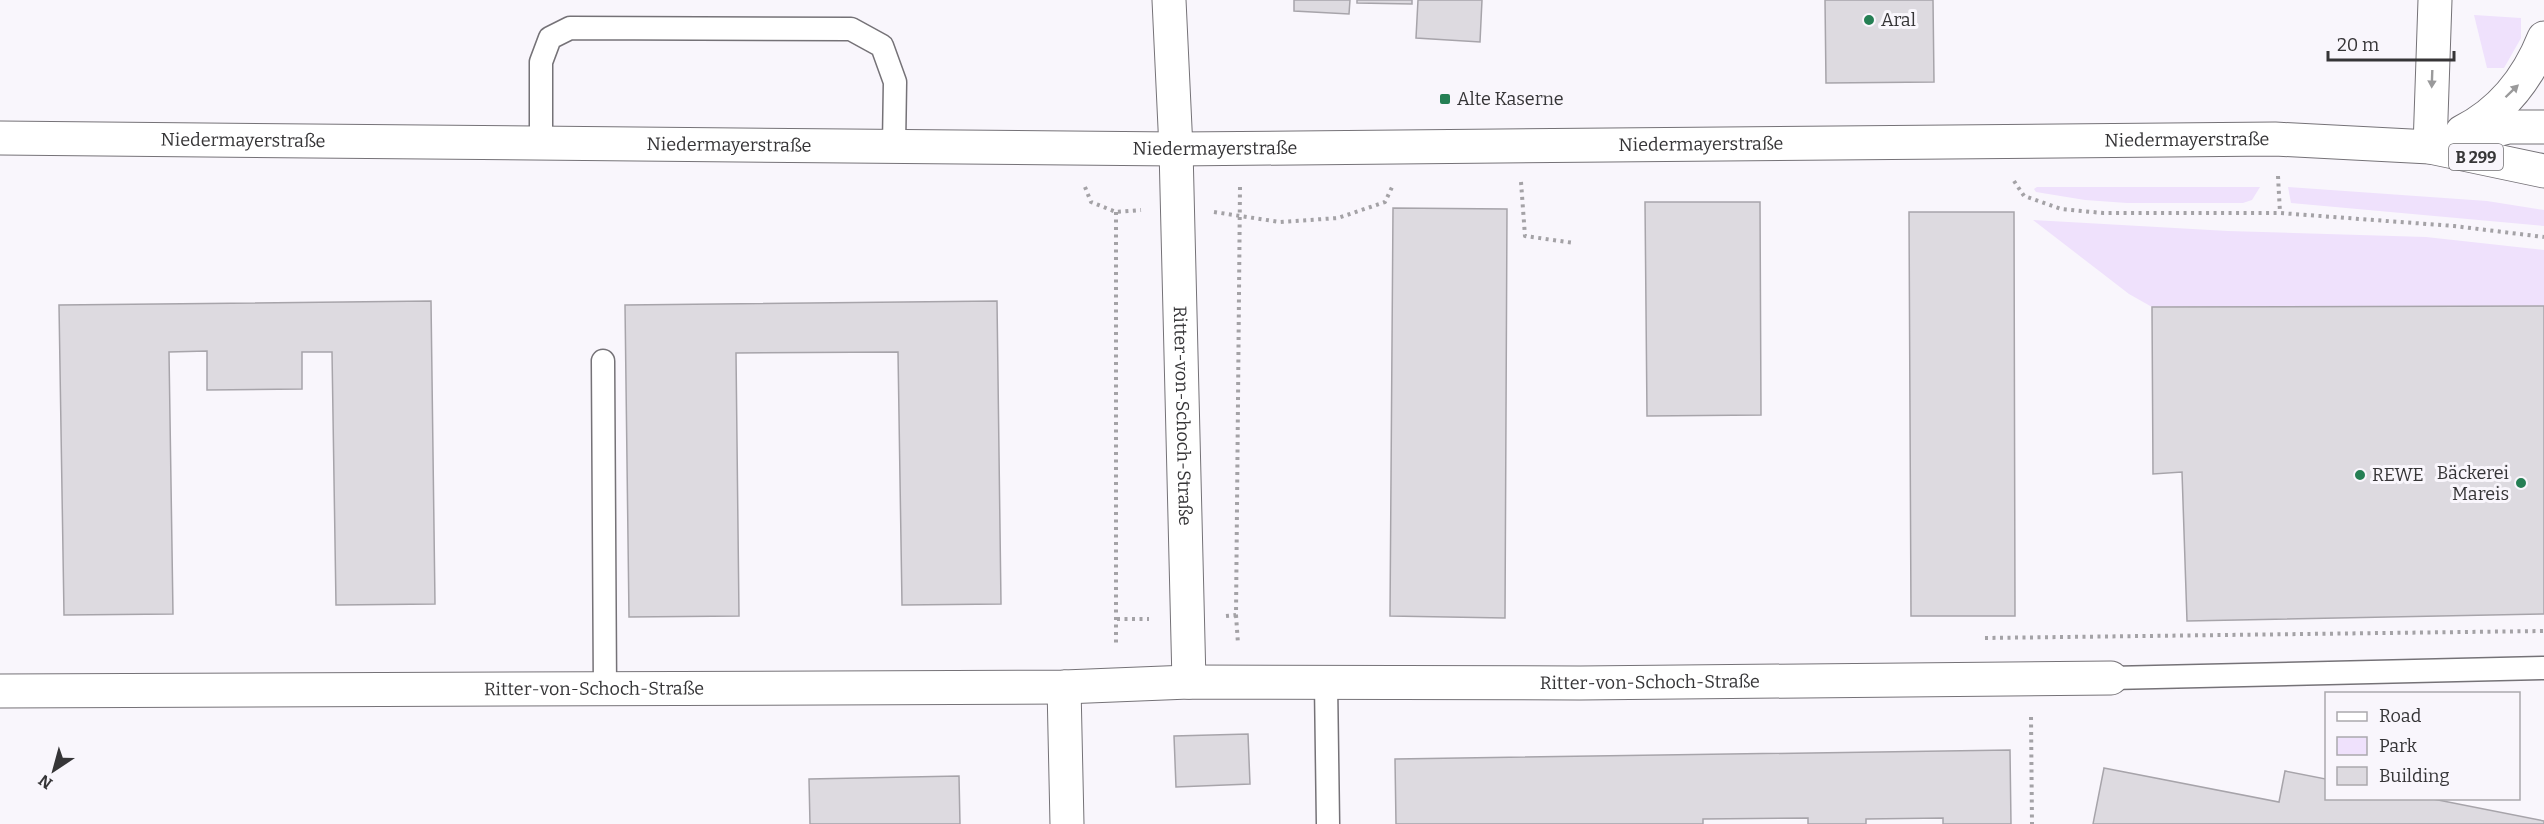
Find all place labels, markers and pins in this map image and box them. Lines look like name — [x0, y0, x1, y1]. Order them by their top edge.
place label: Aral — [1881, 9, 1916, 31]
marker: Aral — [1862, 13, 1876, 27]
place label: Alte Kaserne — [1457, 88, 1564, 110]
marker: Alte Kaserne — [1438, 92, 1452, 106]
place label: Bäckerei Mareis — [2437, 462, 2509, 505]
place label: REWE — [2372, 464, 2424, 486]
marker: REWE — [2353, 468, 2367, 482]
marker: Bäckerei Mareis — [2514, 476, 2528, 490]

